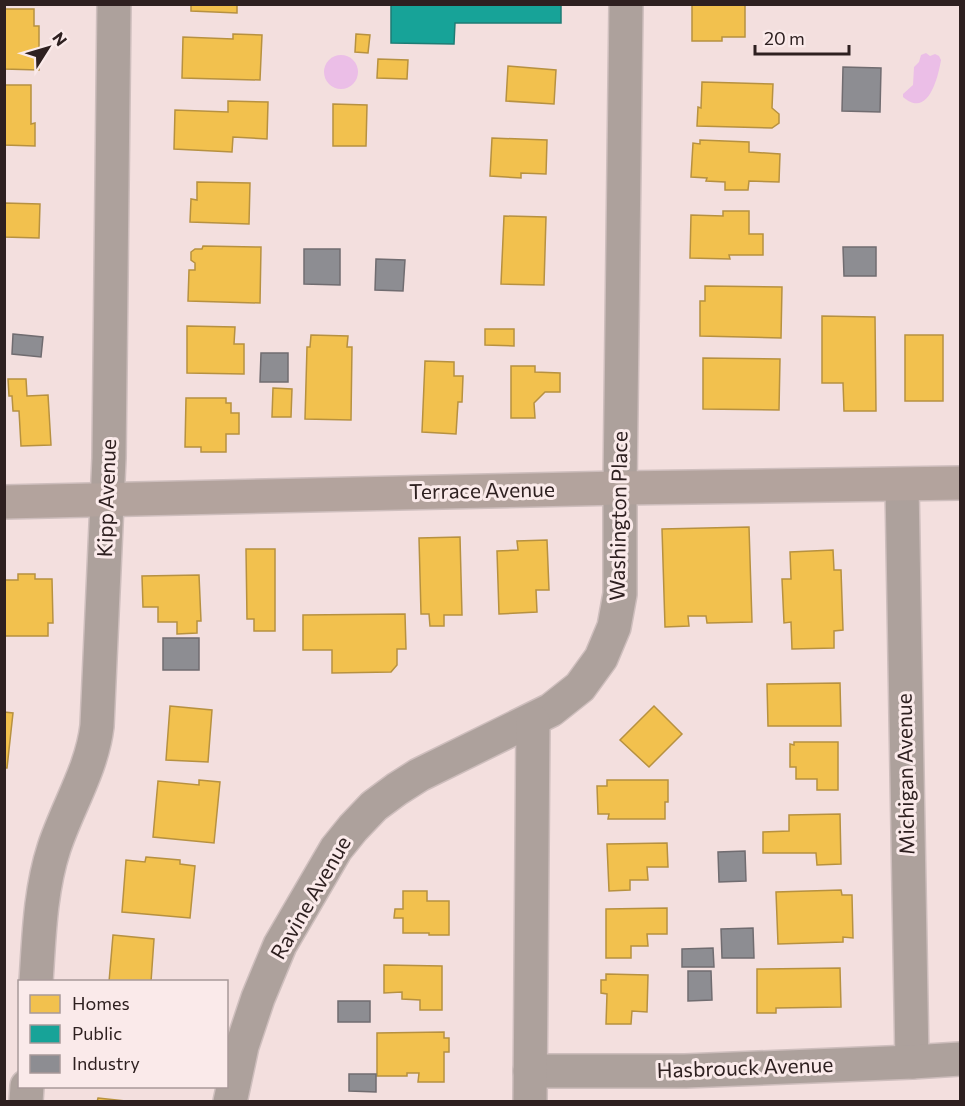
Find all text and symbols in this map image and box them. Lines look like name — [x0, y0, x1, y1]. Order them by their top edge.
north arrow — [18, 18, 78, 78]
scale bar — [755, 18, 850, 56]
text: 20 m — [764, 27, 805, 49]
text: N — [49, 28, 72, 49]
street label: Washington Place — [604, 431, 631, 601]
street label: Kipp Avenue — [91, 438, 120, 558]
street label: Terrace Avenue — [409, 476, 555, 503]
street label: Michigan Avenue — [891, 693, 918, 855]
street label: Ravine Avenue — [264, 831, 355, 963]
legend — [18, 980, 228, 1088]
text: Homes — [72, 992, 130, 1014]
text: Public — [72, 1022, 122, 1044]
street label: Hasbrouck Avenue — [656, 1051, 834, 1082]
text: Industry — [72, 1052, 140, 1074]

